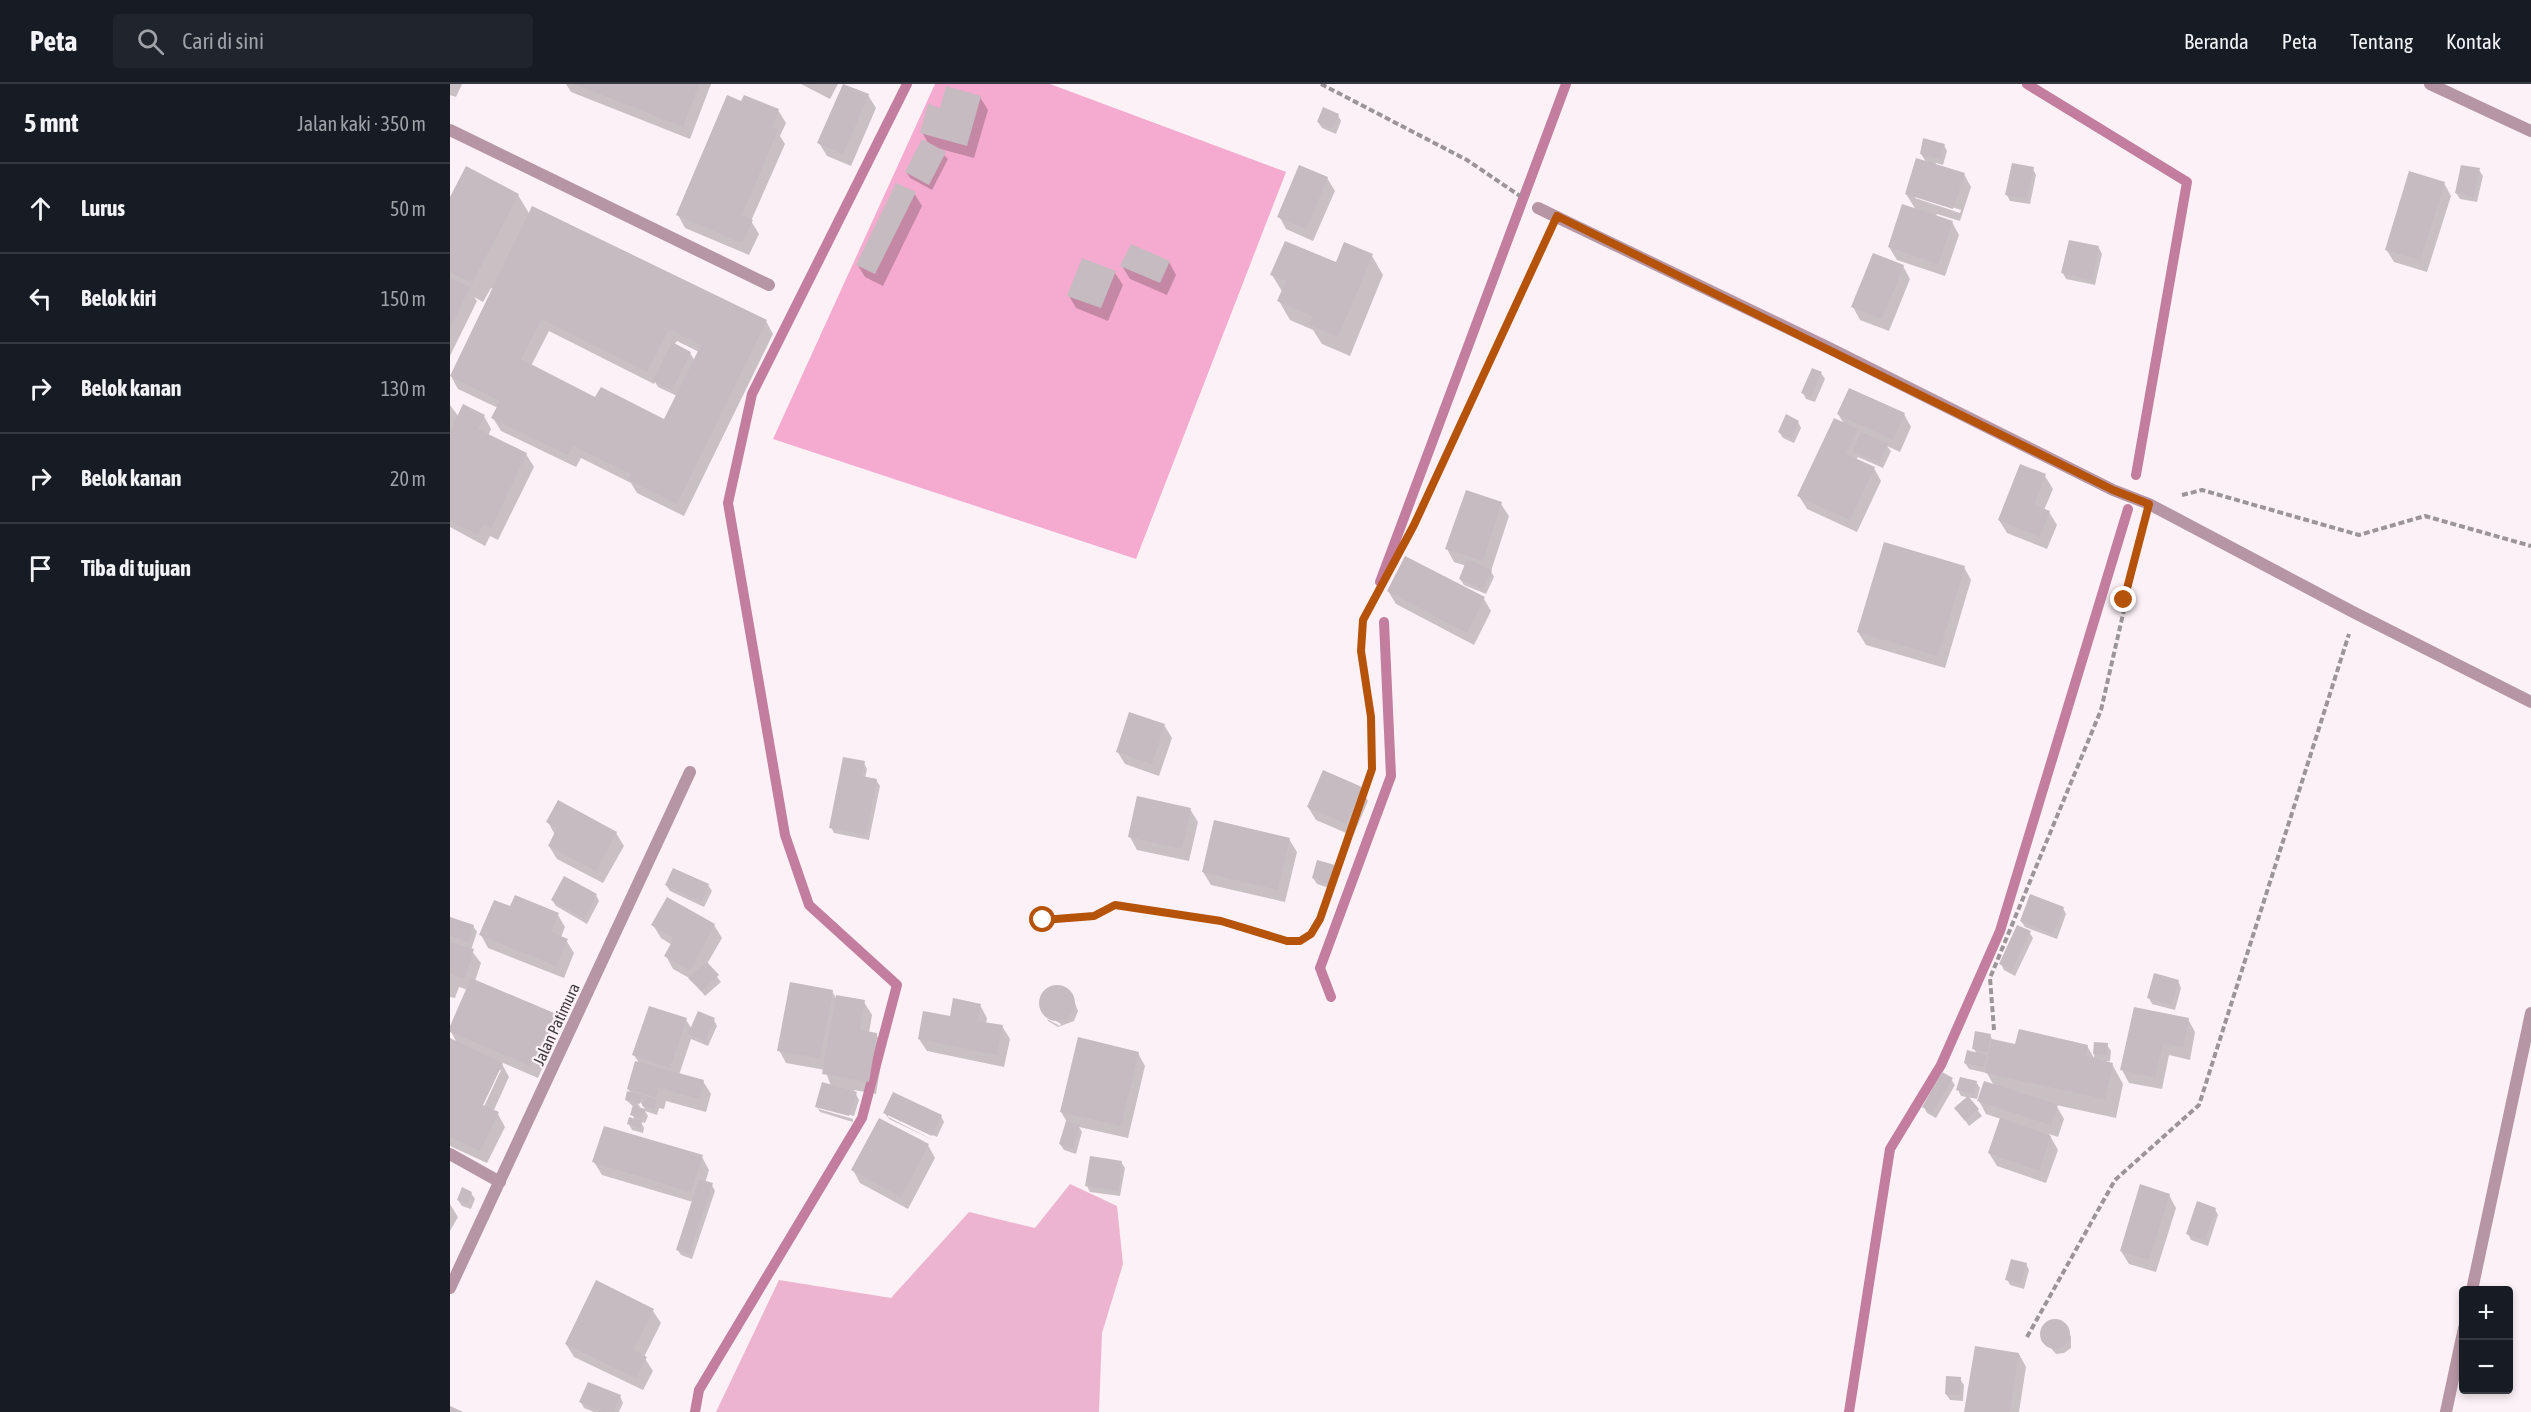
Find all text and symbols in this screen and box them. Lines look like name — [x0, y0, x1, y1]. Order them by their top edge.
search box — [113, 14, 533, 68]
text: Peta — [30, 25, 77, 57]
icon: search — [134, 25, 167, 58]
text: Cari di sini — [182, 28, 264, 54]
text: Beranda — [2184, 29, 2249, 53]
text: Peta — [2282, 29, 2317, 53]
text: Tentang — [2350, 29, 2413, 53]
text: Kontak — [2446, 29, 2501, 53]
text: 5 mnt — [24, 108, 79, 138]
text: Jalan kaki · 350 m — [297, 112, 426, 135]
icon: ahead — [24, 192, 57, 225]
text: Lurus — [81, 195, 125, 221]
text: 50 m — [390, 197, 426, 220]
icon: left — [24, 282, 57, 315]
text: Belok kiri — [81, 285, 156, 311]
text: 150 m — [381, 287, 426, 310]
icon: right — [24, 372, 57, 405]
text: Belok kanan — [81, 375, 182, 401]
text: 130 m — [381, 377, 426, 400]
icon: right — [24, 462, 57, 495]
text: Belok kanan — [81, 465, 182, 491]
text: 20 m — [390, 467, 426, 490]
icon: arrive — [24, 552, 57, 585]
text: Tiba di tujuan — [81, 555, 191, 581]
route end — [2110, 586, 2136, 612]
route start — [1029, 906, 1055, 932]
street label: Jalan Patimura — [529, 980, 583, 1068]
map controls — [2459, 1286, 2513, 1394]
button: + — [2459, 1286, 2513, 1340]
button: − — [2459, 1340, 2513, 1394]

